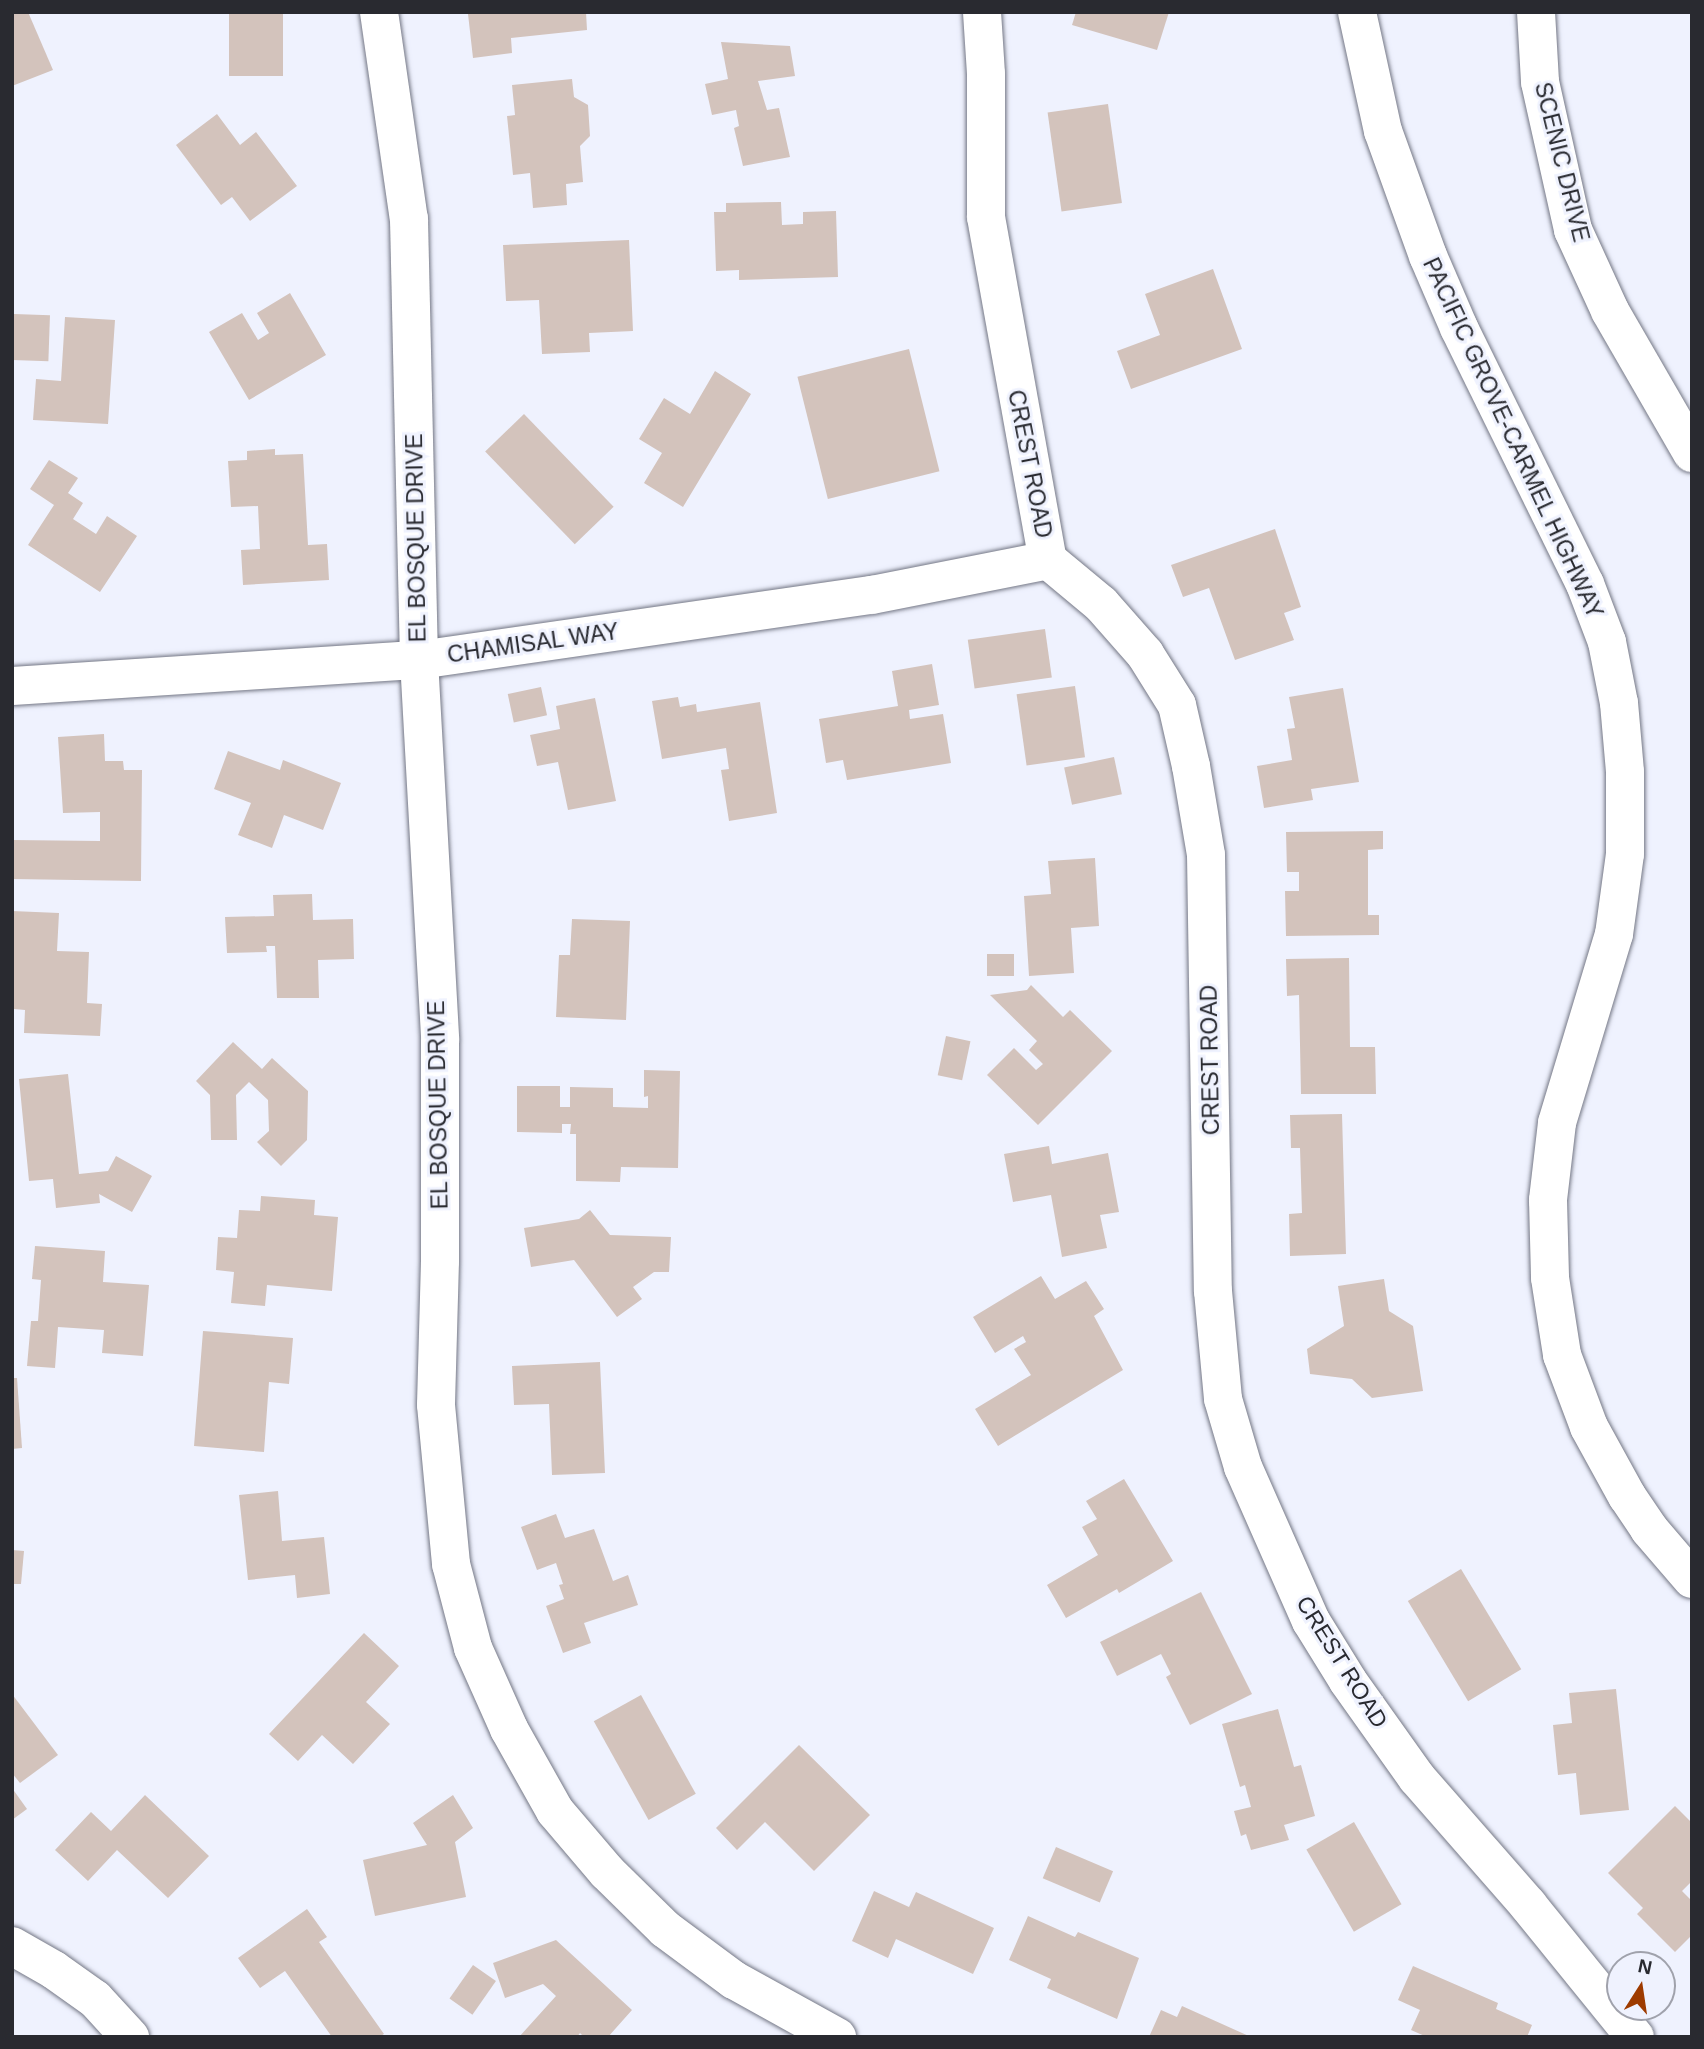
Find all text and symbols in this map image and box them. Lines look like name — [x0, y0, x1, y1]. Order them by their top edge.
street label: SCENIC DRIVE — [1529, 79, 1595, 245]
street label: PACIFIC GROVE-CARMEL HIGHWAY — [1417, 253, 1609, 623]
street label: CREST ROAD — [1002, 387, 1058, 541]
street label: EL BOSQUE DRIVE — [400, 433, 432, 643]
street label: CHAMISAL WAY — [445, 617, 621, 669]
street label: CREST ROAD — [1195, 984, 1225, 1136]
street label: EL BOSQUE DRIVE — [422, 1000, 454, 1210]
street label: CREST ROAD — [1290, 1591, 1394, 1733]
north arrow — [1606, 1951, 1676, 2021]
text: N — [1636, 1955, 1654, 1979]

